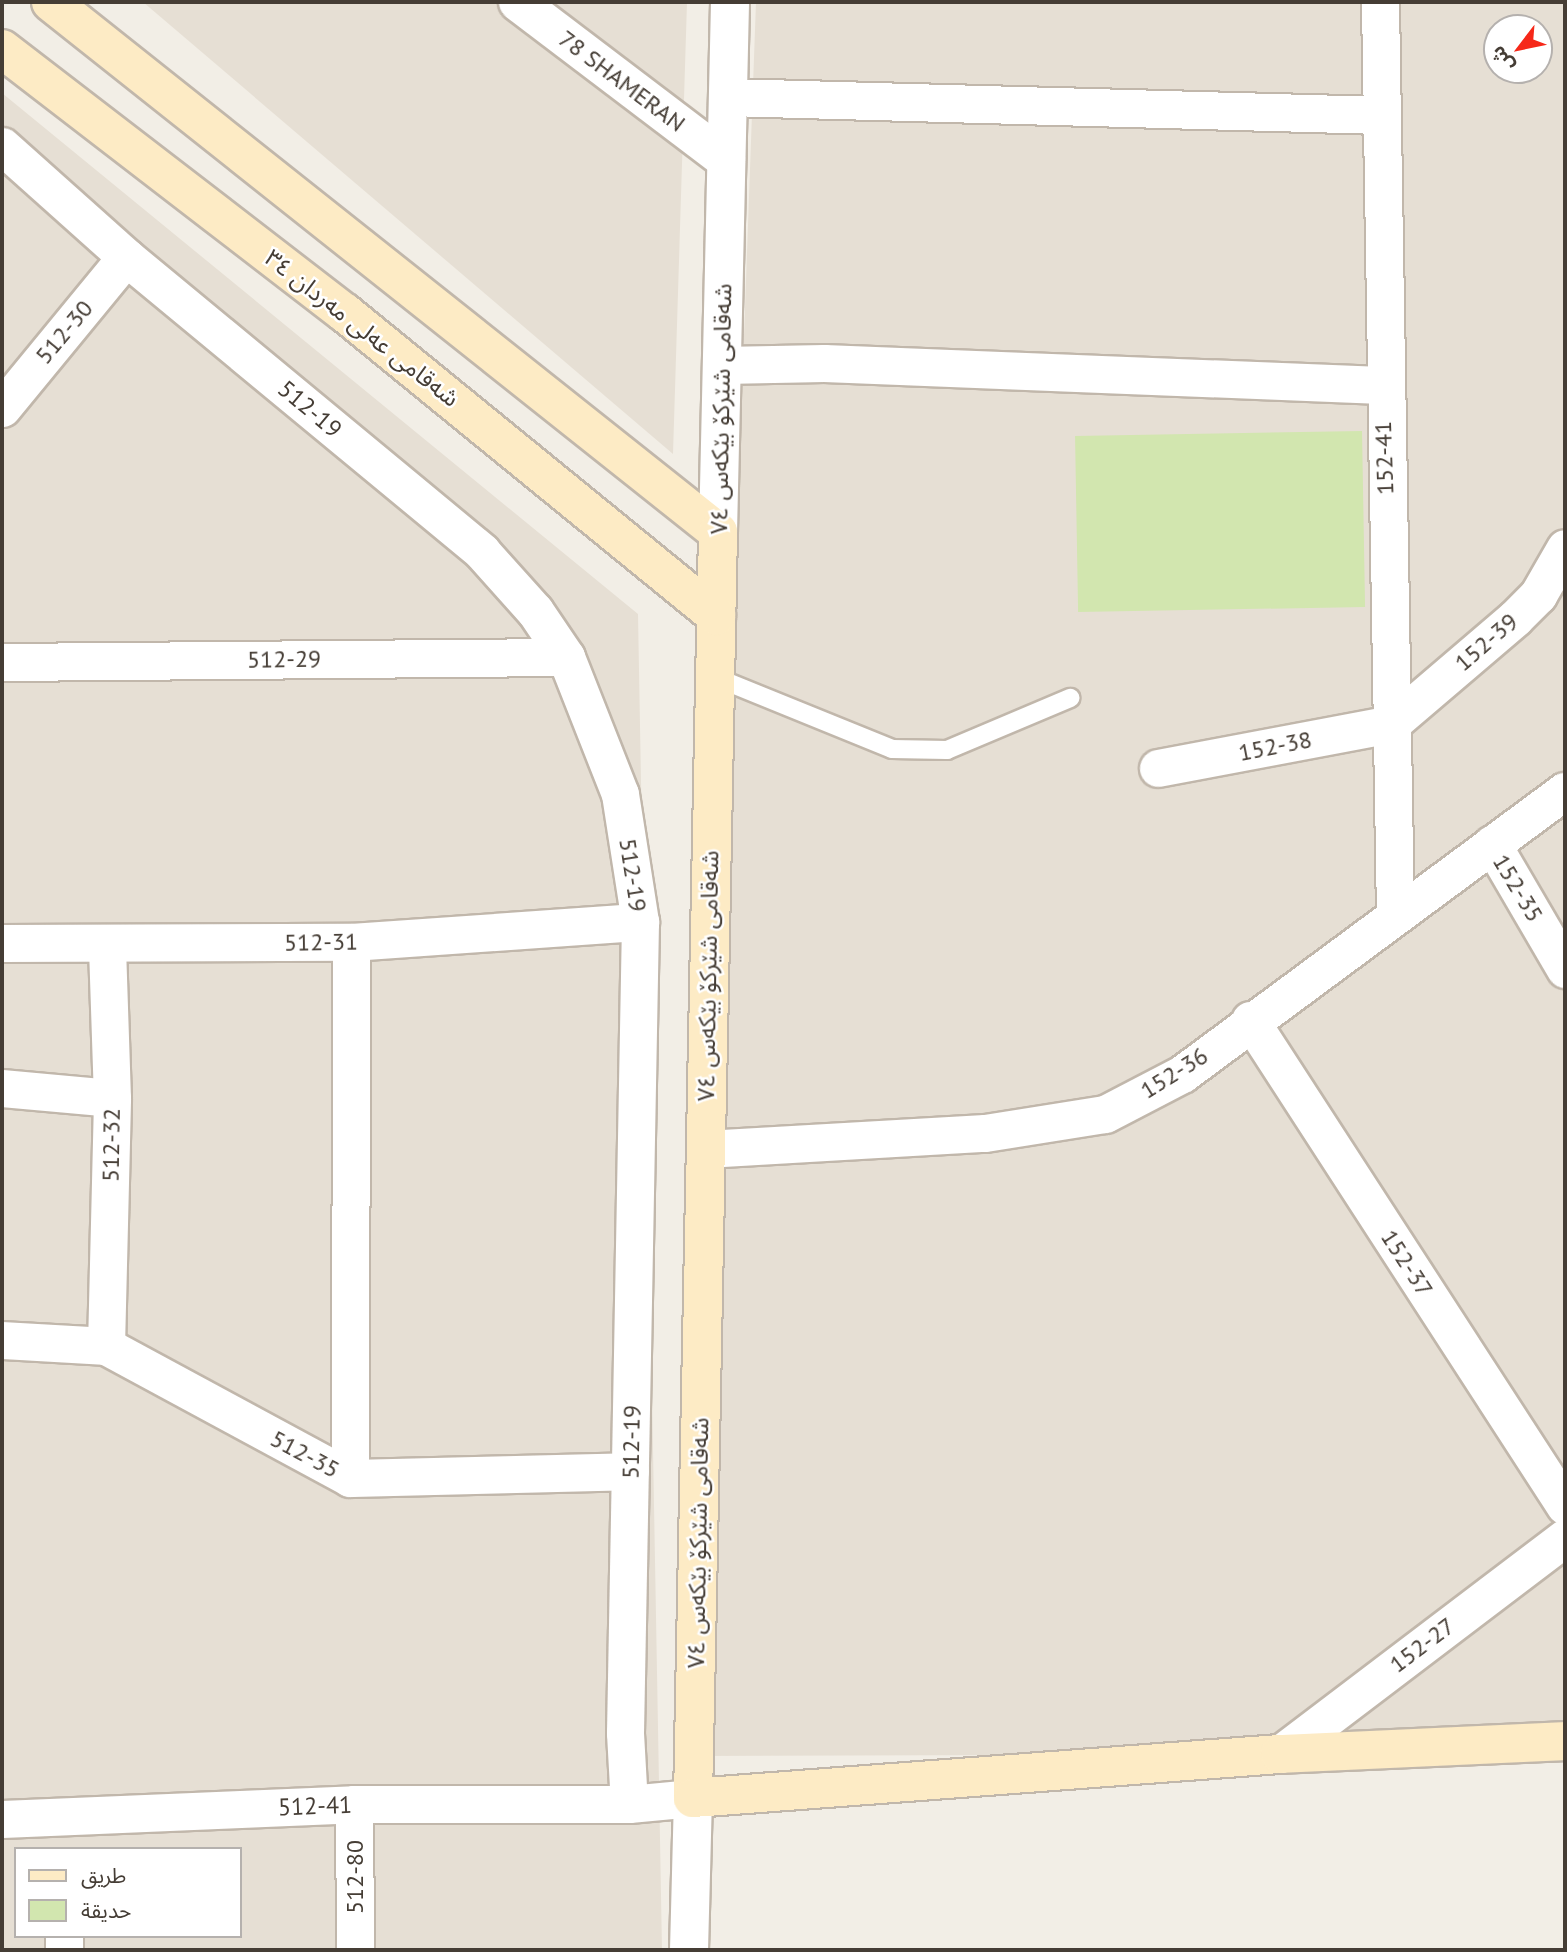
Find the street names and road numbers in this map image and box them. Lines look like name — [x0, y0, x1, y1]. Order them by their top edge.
street label: 78 SHAMERAN — [553, 24, 691, 138]
street label: شەقامی عەلی مەردان ٣٤ — [259, 243, 465, 413]
street label: شەقامی شێرکۆ بێکەس ٧٤ — [704, 283, 738, 535]
street label: 512-30 — [29, 294, 99, 370]
street label: 512-19 — [272, 374, 348, 444]
street label: 152-41 — [1368, 421, 1400, 495]
street label: 152-39 — [1449, 607, 1523, 677]
street label: 512-29 — [247, 644, 321, 674]
street label: 152-38 — [1236, 725, 1314, 767]
street label: 512-19 — [613, 836, 653, 914]
street label: 152-35 — [1487, 849, 1549, 927]
street label: شەقامی شێرکۆ بێکەس ٧٤ — [691, 850, 725, 1102]
street label: 512-31 — [284, 927, 358, 957]
street label: 152-36 — [1135, 1041, 1213, 1105]
street label: 512-32 — [96, 1108, 126, 1182]
street label: 152-37 — [1375, 1224, 1439, 1302]
street label: 512-19 — [616, 1405, 646, 1479]
street label: شەقامی شێرکۆ بێکەس ٧٤ — [681, 1417, 715, 1669]
street label: 512-35 — [266, 1424, 344, 1484]
street label: 152-27 — [1384, 1611, 1460, 1679]
street label: 512-41 — [278, 1790, 352, 1822]
street label: 512-80 — [341, 1840, 369, 1914]

